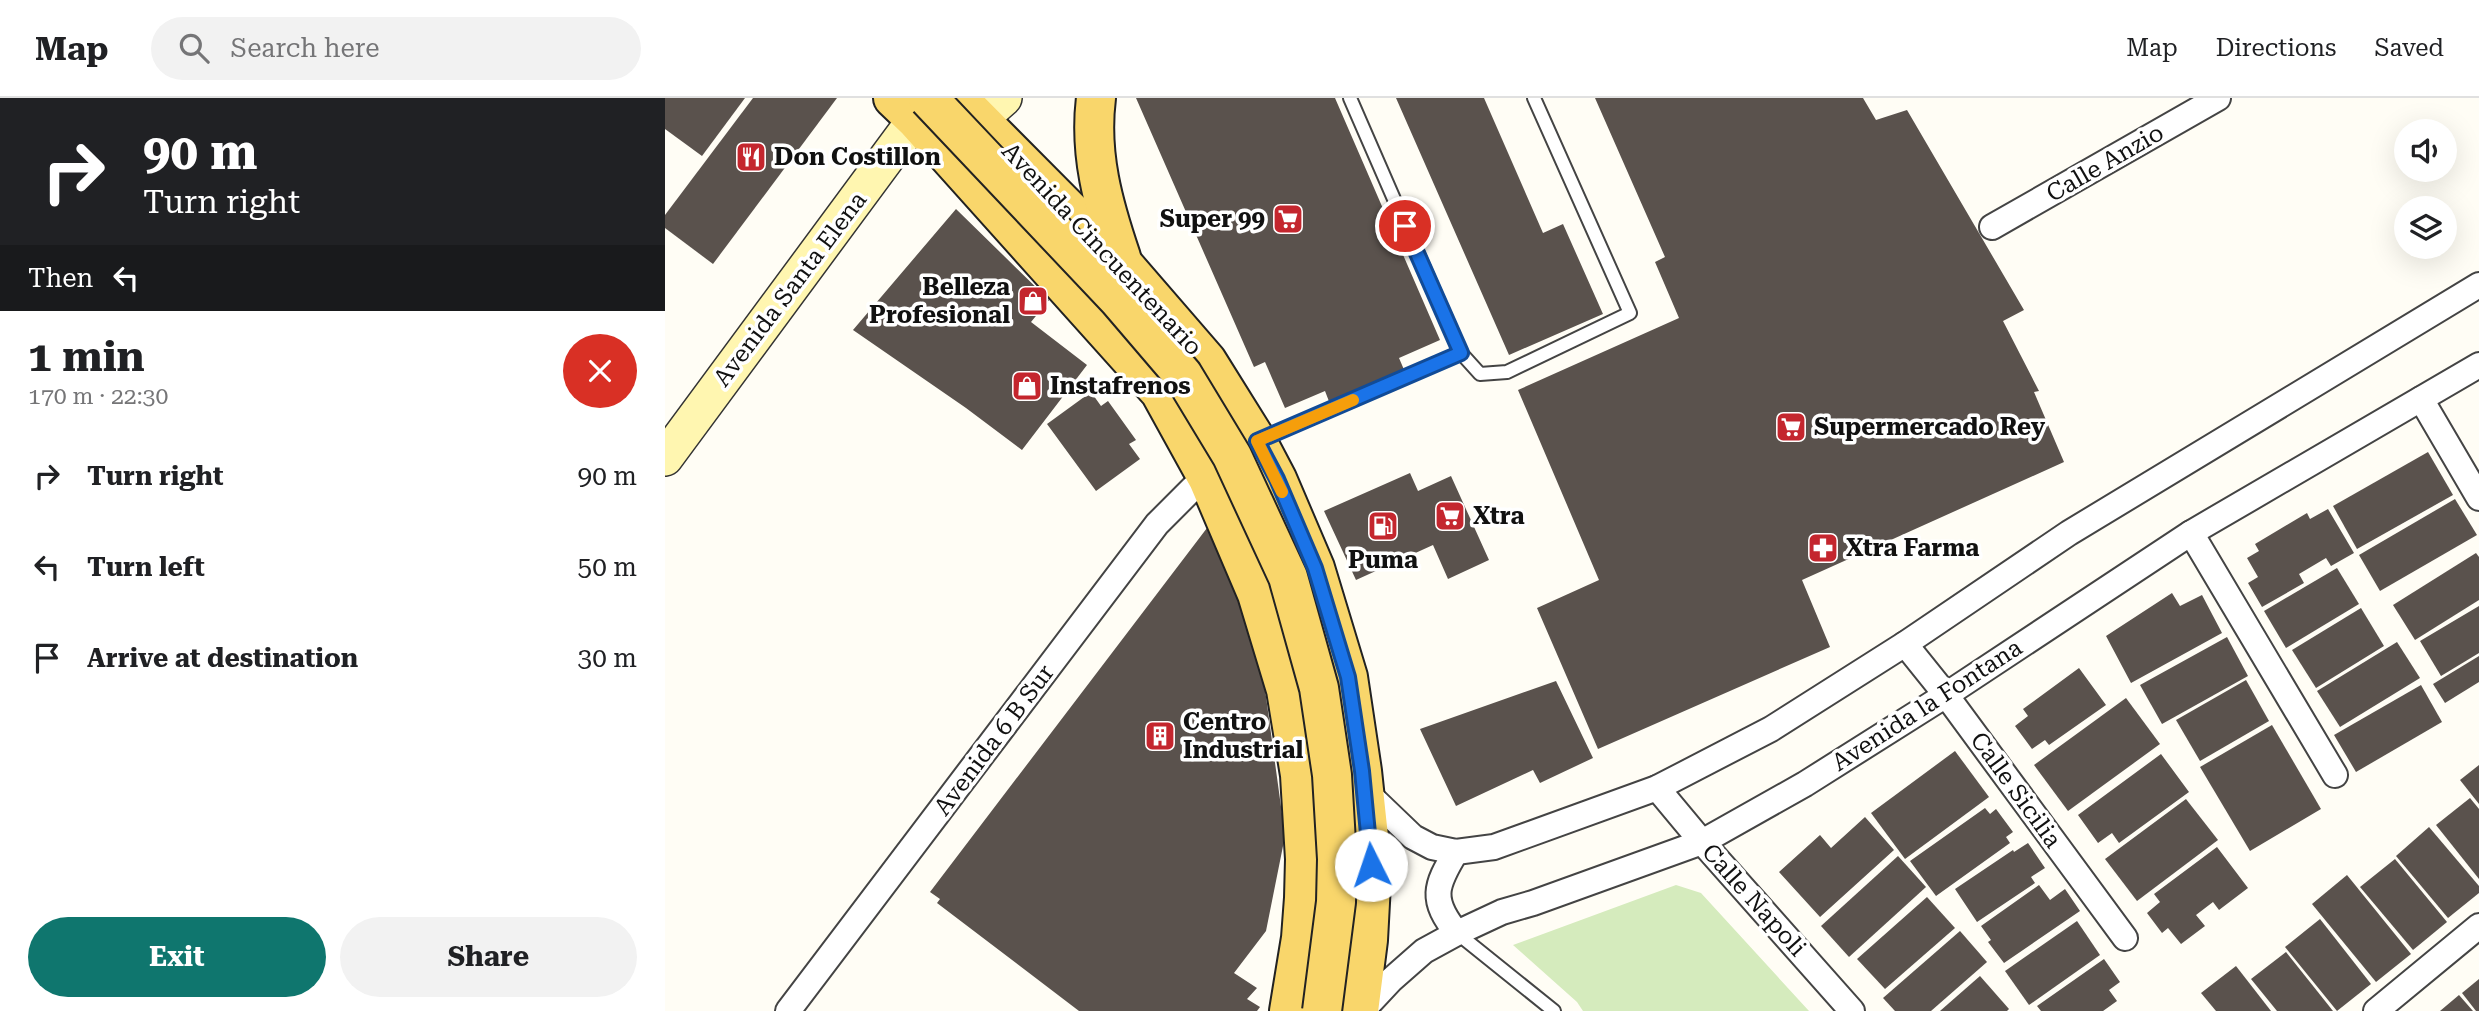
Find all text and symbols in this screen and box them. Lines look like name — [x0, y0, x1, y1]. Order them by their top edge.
search box — [151, 17, 641, 80]
text: Map — [35, 29, 109, 68]
icon: search — [175, 29, 213, 67]
text: Search here — [231, 33, 380, 63]
text: Map — [2126, 34, 2178, 62]
text: Directions — [2216, 34, 2336, 62]
text: Saved — [2374, 34, 2444, 62]
street label: Calle Anzio — [2042, 118, 2168, 208]
map controls — [2394, 119, 2457, 259]
button: sound — [2394, 119, 2457, 182]
text: 90 m — [143, 124, 258, 181]
icon: right — [28, 126, 119, 217]
street label: Avenida Cincuentenario — [996, 137, 1208, 361]
restaurant icon: Don Costillon — [734, 140, 768, 174]
place label: Don Costillon — [774, 143, 941, 171]
text: Turn right — [143, 183, 300, 221]
street label: Avenida Santa Elena — [708, 186, 872, 392]
pin — [1375, 196, 1435, 256]
button: layers — [2394, 196, 2457, 259]
supermarket icon: Super 99 — [1271, 202, 1305, 236]
place label: Super 99 — [1160, 205, 1265, 233]
icon: arrive — [1386, 207, 1424, 245]
icon: left — [107, 259, 145, 297]
text: Then — [28, 263, 93, 293]
place label: Belleza Profesional — [869, 273, 1010, 329]
shop icon: Belleza Profesional — [1016, 284, 1050, 318]
text: 1 min — [28, 332, 145, 381]
button: close — [563, 334, 637, 408]
shop icon: Instafrenos — [1010, 369, 1044, 403]
place label: Instafrenos — [1050, 372, 1191, 400]
text: 170 m · 22:30 — [28, 383, 168, 410]
supermarket icon: Supermercado Rey — [1774, 410, 1808, 444]
place label: Supermercado Rey — [1814, 413, 2046, 441]
icon: right — [28, 457, 66, 495]
text: Turn right — [87, 461, 223, 491]
text: 90 m — [578, 461, 637, 491]
supermarket icon: Xtra — [1433, 499, 1467, 533]
place label: Xtra — [1473, 502, 1525, 530]
fuel station icon: Puma — [1366, 509, 1400, 543]
pharmacy icon: Xtra Farma — [1806, 531, 1840, 565]
place label: Xtra Farma — [1846, 534, 1979, 562]
place label: Puma — [1348, 546, 1418, 574]
icon: left — [28, 548, 66, 586]
text: Turn left — [87, 552, 205, 582]
text: 50 m — [578, 552, 637, 582]
street label: Avenida la Fontana — [1827, 633, 2027, 777]
icon: arrive — [28, 639, 66, 677]
text: Arrive at destination — [87, 643, 358, 673]
text: 30 m — [578, 643, 637, 673]
street label: Avenida 6 B Sur — [928, 659, 1060, 821]
place label: Centro Industrial — [1183, 708, 1304, 764]
building icon: Centro Industrial — [1143, 719, 1177, 753]
street label: Calle Sicilia — [1965, 727, 2067, 853]
position arrow — [1334, 828, 1408, 902]
street label: Calle Napoli — [1696, 838, 1812, 962]
button: Exit — [28, 917, 326, 997]
button: Share — [340, 917, 637, 997]

